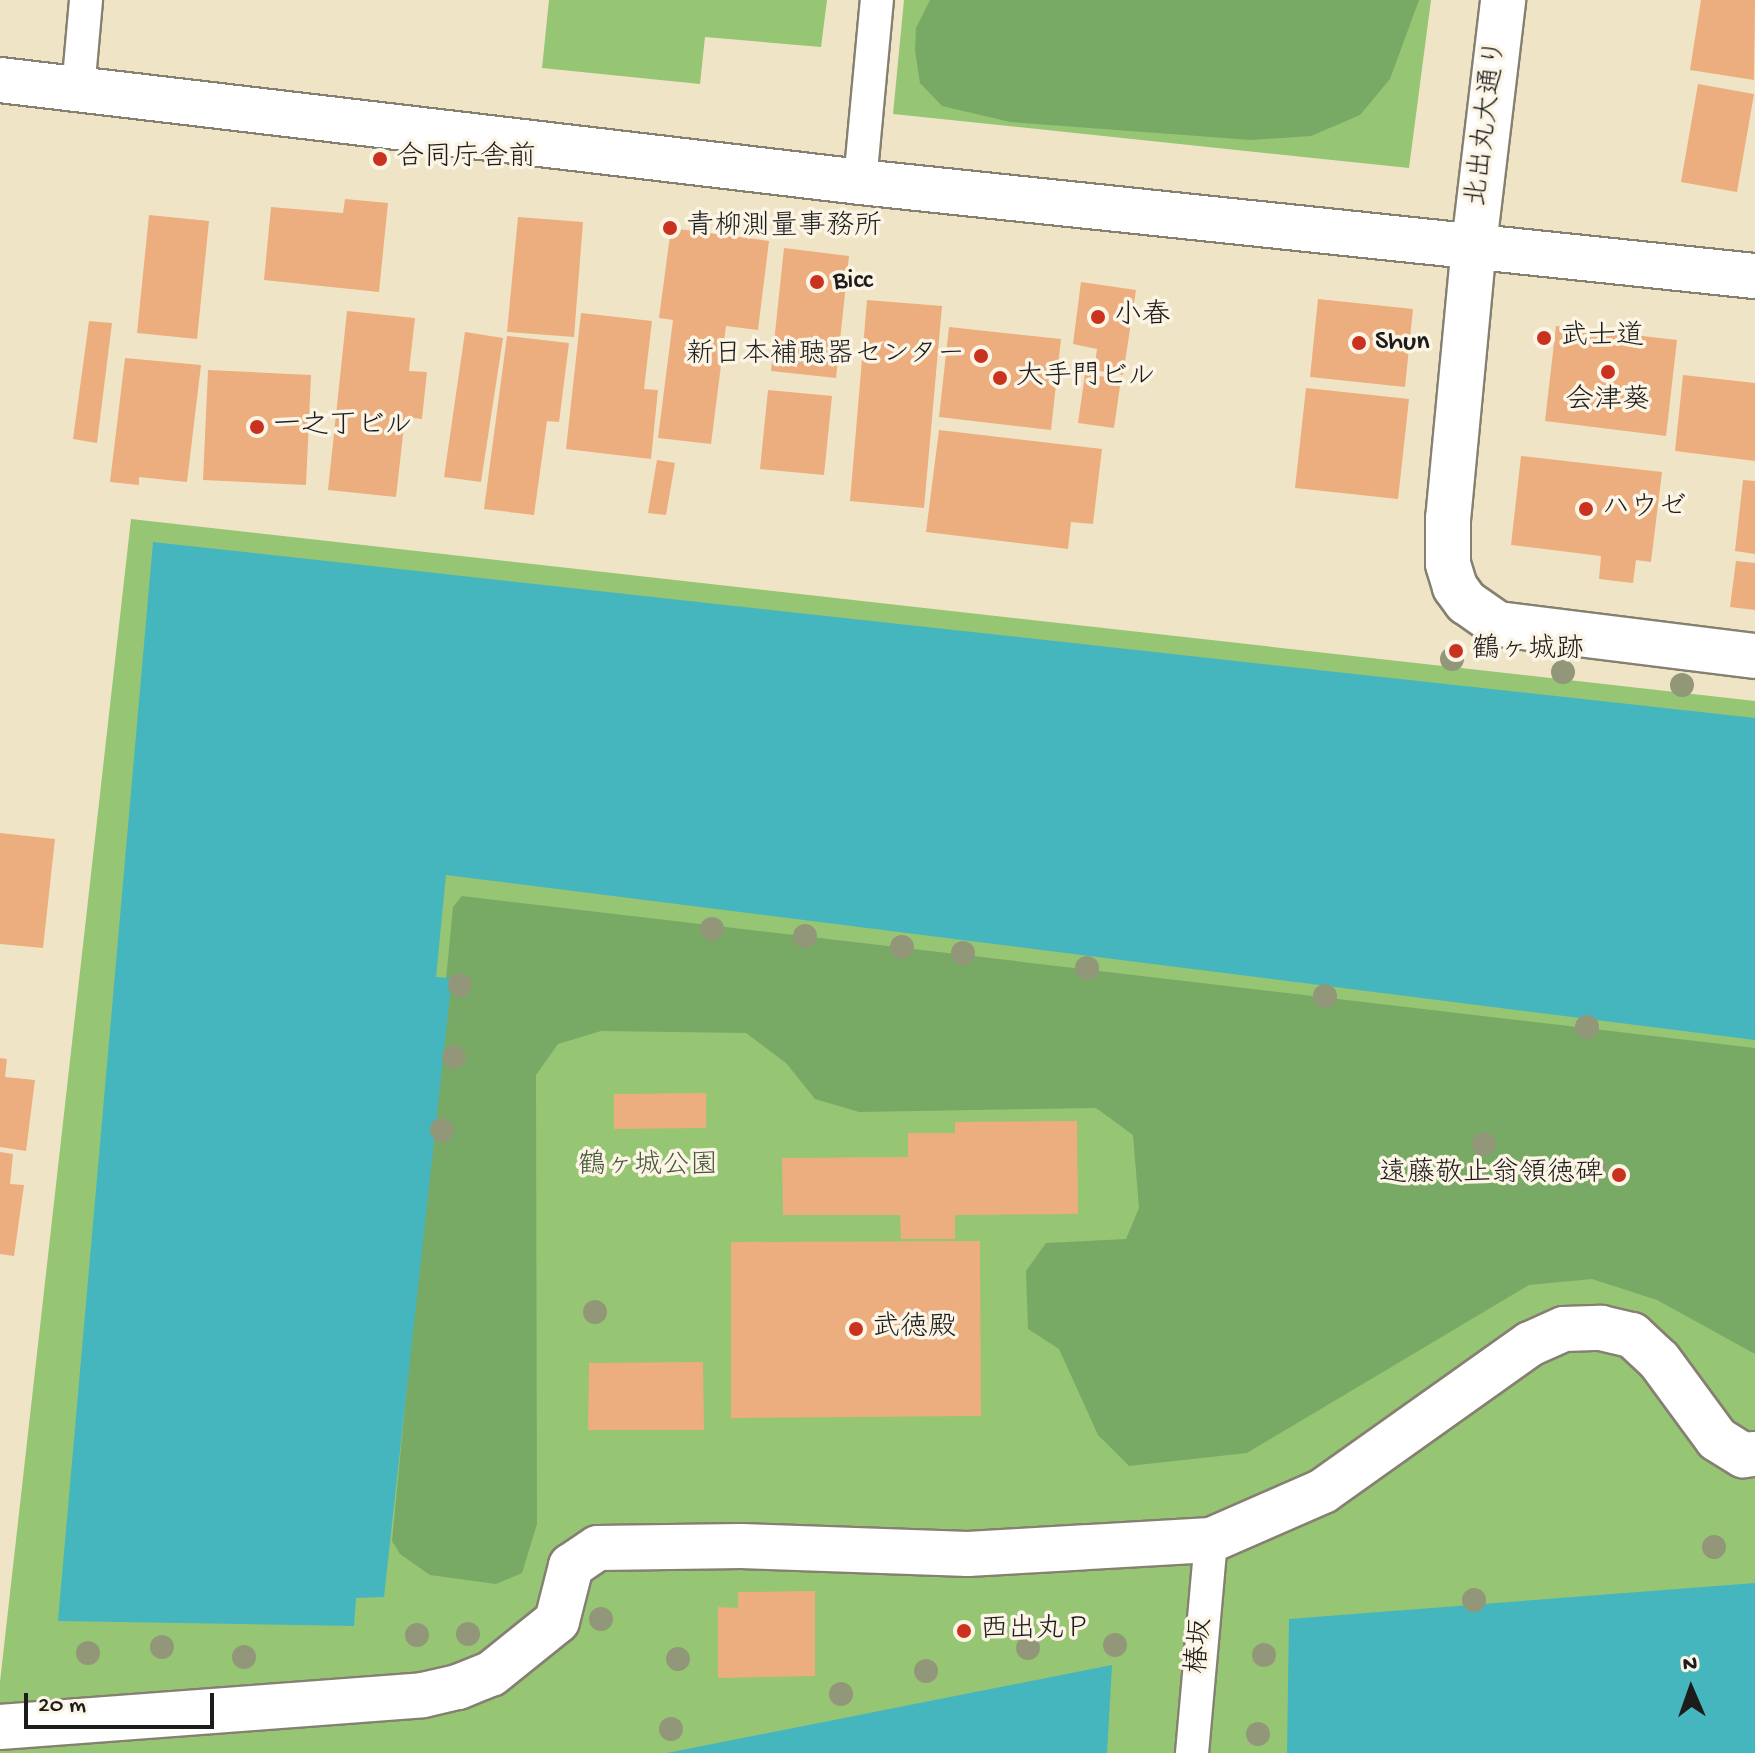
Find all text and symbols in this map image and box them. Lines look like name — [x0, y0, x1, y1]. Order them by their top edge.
street label: 北出丸大通り — [1461, 38, 1515, 208]
place label: 合同庁舎前 — [396, 142, 536, 176]
marker: 合同庁舎前 — [371, 150, 389, 168]
place label: 青柳測量事務所 — [686, 211, 882, 245]
marker: 青柳測量事務所 — [661, 219, 679, 237]
place label: Bicc — [833, 265, 872, 299]
marker: Bicc — [808, 273, 826, 291]
place label: 小春 — [1114, 300, 1170, 334]
marker: 小春 — [1089, 308, 1107, 326]
place label: 武士道 — [1560, 321, 1644, 355]
place label: Shun — [1375, 326, 1429, 360]
marker: 武士道 — [1535, 329, 1553, 347]
marker: Shun — [1350, 334, 1368, 352]
place label: 新日本補聴器センター — [685, 339, 965, 373]
marker: 新日本補聴器センター — [972, 347, 990, 365]
place label: 大手門ビル — [1016, 361, 1156, 395]
marker: 会津葵 — [1599, 363, 1617, 381]
marker: 大手門ビル — [991, 369, 1009, 387]
place label: 会津葵 — [1566, 385, 1650, 419]
place label: 一之丁ビル — [273, 410, 413, 444]
marker: 一之丁ビル — [248, 418, 266, 436]
place label: ハウゼ — [1602, 492, 1686, 526]
marker: ハウゼ — [1577, 500, 1595, 518]
place label: 鶴ヶ城跡 — [1472, 634, 1584, 668]
marker: 鶴ヶ城跡 — [1447, 642, 1465, 660]
park label: 鶴ヶ城公園 — [578, 1150, 718, 1184]
place label: 遠藤敬止翁領徳碑 — [1379, 1158, 1603, 1192]
marker: 遠藤敬止翁領徳碑 — [1610, 1166, 1628, 1184]
place label: 武徳殿 — [872, 1312, 956, 1346]
marker: 武徳殿 — [847, 1320, 865, 1338]
place label: 西出丸Ｐ — [980, 1614, 1092, 1648]
street label: 椿坂 — [1182, 1617, 1220, 1675]
marker: 西出丸Ｐ — [955, 1622, 973, 1640]
north arrow — [1651, 1649, 1731, 1729]
text: N — [1683, 1652, 1698, 1678]
scale bar — [28, 1677, 218, 1727]
text: 20 m — [38, 1692, 86, 1721]

